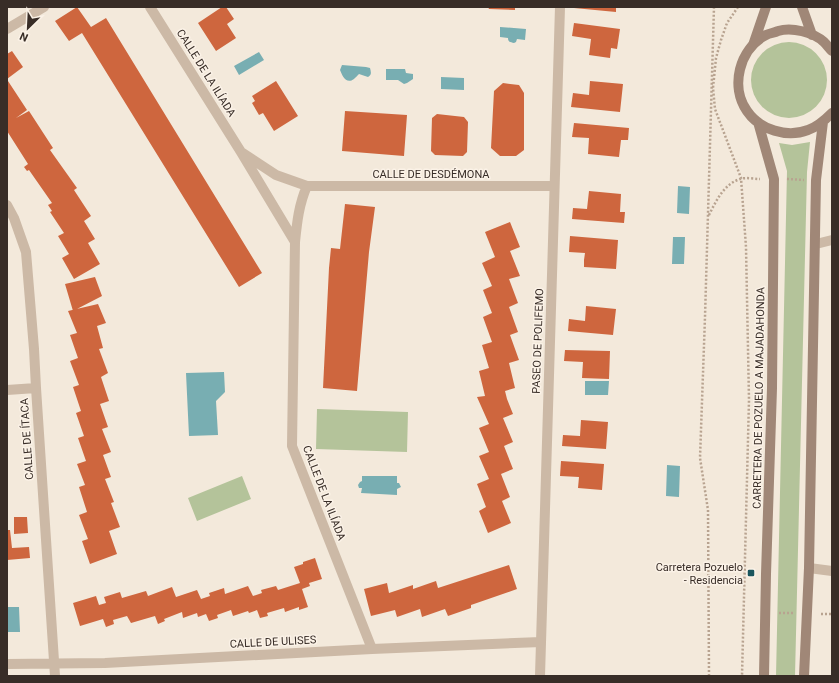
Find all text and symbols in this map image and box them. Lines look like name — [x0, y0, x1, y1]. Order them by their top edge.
north arrow — [8, 8, 48, 48]
street label: CALLE DE LA ILÍADA — [174, 27, 239, 120]
text: N — [18, 29, 30, 44]
street label: CALLE DE DESDÉMONA — [372, 168, 490, 181]
street label: CARRETERA DE POZUELO A MAJADAHONDA — [751, 286, 767, 509]
street label: PASEO DE POLIFEMO — [530, 288, 546, 394]
street label: CALLE DE ÍTACA — [18, 397, 36, 480]
street label: CALLE DE LA ILÍADA — [300, 444, 348, 543]
place label: Carretera Pozuelo - Residencia — [656, 561, 743, 587]
marker: Carretera Pozuelo - Residencia — [746, 568, 756, 578]
street label: CALLE DE ULISES — [229, 633, 317, 651]

